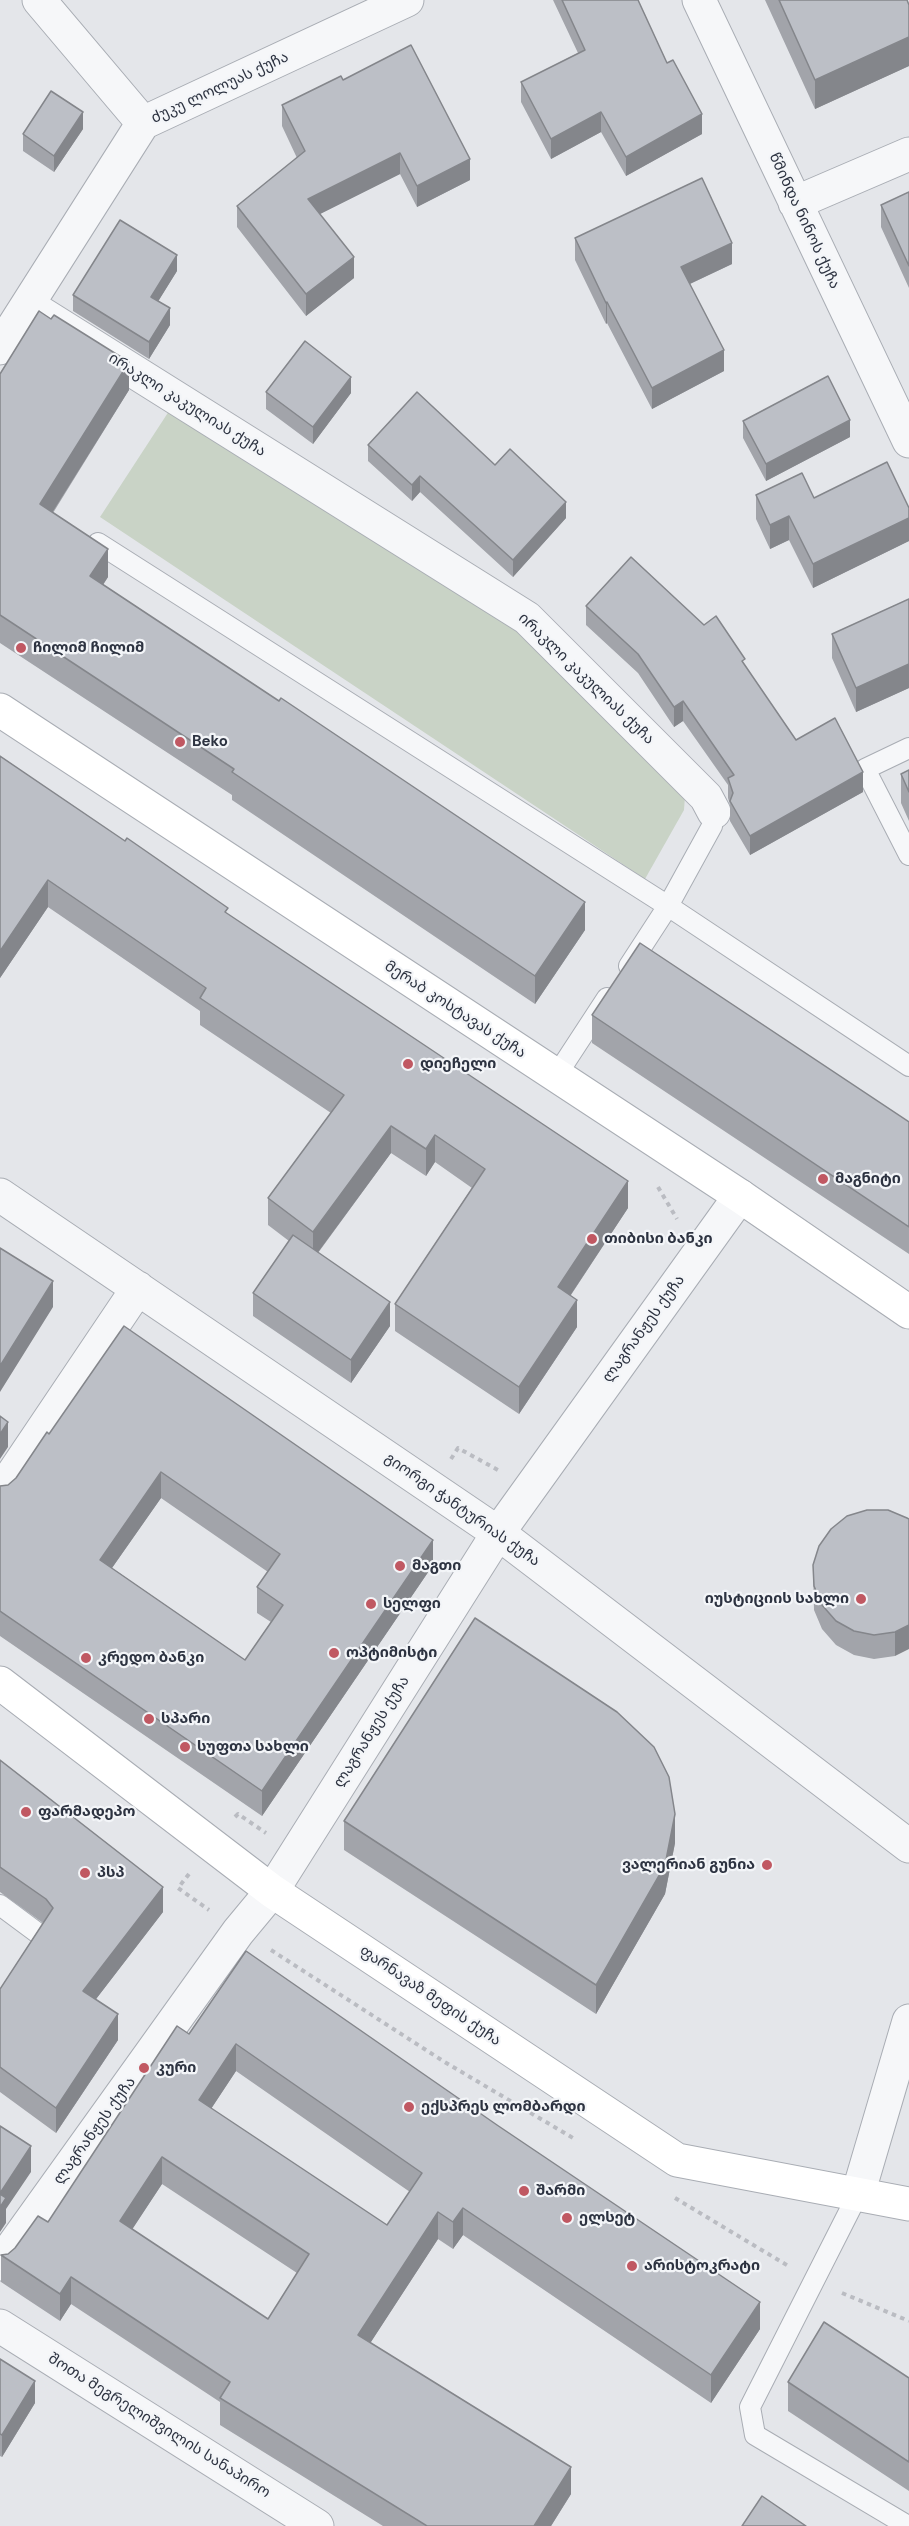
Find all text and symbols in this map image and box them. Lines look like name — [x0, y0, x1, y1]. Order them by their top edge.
street label: ძუკუ ლოლუას ქუჩა — [148, 48, 292, 128]
street label: წმინდა ნინოს ქუჩა — [765, 150, 843, 292]
street label: ირაკლი კაკულიას ქუჩა — [105, 349, 269, 461]
street label: ირაკლი კაკულიას ქუჩა — [514, 609, 658, 749]
place label: ჩილიმ ჩილიმ — [33, 639, 144, 657]
marker: ჩილიმ ჩილიმ — [14, 641, 28, 655]
place label: Beko — [192, 733, 228, 751]
marker: Beko — [173, 735, 187, 749]
street label: მერაბ კოსტავას ქუჩა — [381, 958, 529, 1062]
place label: დიეჩელი — [420, 1055, 496, 1073]
marker: დიეჩელი — [401, 1057, 415, 1071]
place label: მაგნიტი — [835, 1170, 901, 1188]
marker: მაგნიტი — [816, 1172, 830, 1186]
place label: თიბისი ბანკი — [604, 1230, 713, 1248]
marker: თიბისი ბანკი — [585, 1232, 599, 1246]
street label: ლაგრანჟეს ქუჩა — [599, 1272, 689, 1386]
street label: გიორგი ჭანტურიას ქუჩა — [381, 1449, 543, 1571]
place label: მაგთი — [412, 1557, 461, 1575]
marker: მაგთი — [393, 1559, 407, 1573]
place label: იუსტიციის სახლი — [705, 1590, 849, 1608]
marker: იუსტიციის სახლი — [854, 1592, 868, 1606]
place label: სელფი — [383, 1595, 441, 1613]
marker: სელფი — [364, 1597, 378, 1611]
place label: ოპტიმისტი — [346, 1644, 437, 1662]
marker: ოპტიმისტი — [327, 1646, 341, 1660]
place label: კრედო ბანკი — [98, 1649, 204, 1667]
marker: კრედო ბანკი — [79, 1651, 93, 1665]
street label: ლაგრანჟეს ქუჩა — [330, 1673, 414, 1791]
place label: სპარი — [161, 1710, 210, 1728]
marker: სპარი — [142, 1712, 156, 1726]
place label: სუფთა სახლი — [197, 1738, 309, 1756]
marker: სუფთა სახლი — [178, 1740, 192, 1754]
place label: ფარმადეპო — [38, 1803, 135, 1821]
marker: ფარმადეპო — [19, 1805, 33, 1819]
place label: ვალერიან გუნია — [622, 1856, 755, 1874]
marker: ვალერიან გუნია — [760, 1858, 774, 1872]
place label: პსპ — [97, 1864, 125, 1882]
marker: პსპ — [78, 1866, 92, 1880]
street label: ფარნავაზ მეფის ქუჩა — [356, 1942, 504, 2050]
place label: კური — [156, 2059, 196, 2077]
marker: კური — [137, 2061, 151, 2075]
street label: ლაგრანჟეს ქუჩა — [50, 2074, 140, 2188]
place label: ექსპრეს ლომბარდი — [421, 2098, 586, 2116]
marker: ექსპრეს ლომბარდი — [402, 2100, 416, 2114]
place label: შარმი — [536, 2182, 585, 2200]
marker: შარმი — [517, 2184, 531, 2198]
place label: ელსეტ — [579, 2209, 635, 2227]
marker: ელსეტ — [560, 2211, 574, 2225]
place label: არისტოკრატი — [644, 2257, 760, 2275]
marker: არისტოკრატი — [625, 2259, 639, 2273]
street label: შოთა მეგრელიშვილის სანაპირო — [45, 2350, 273, 2502]

